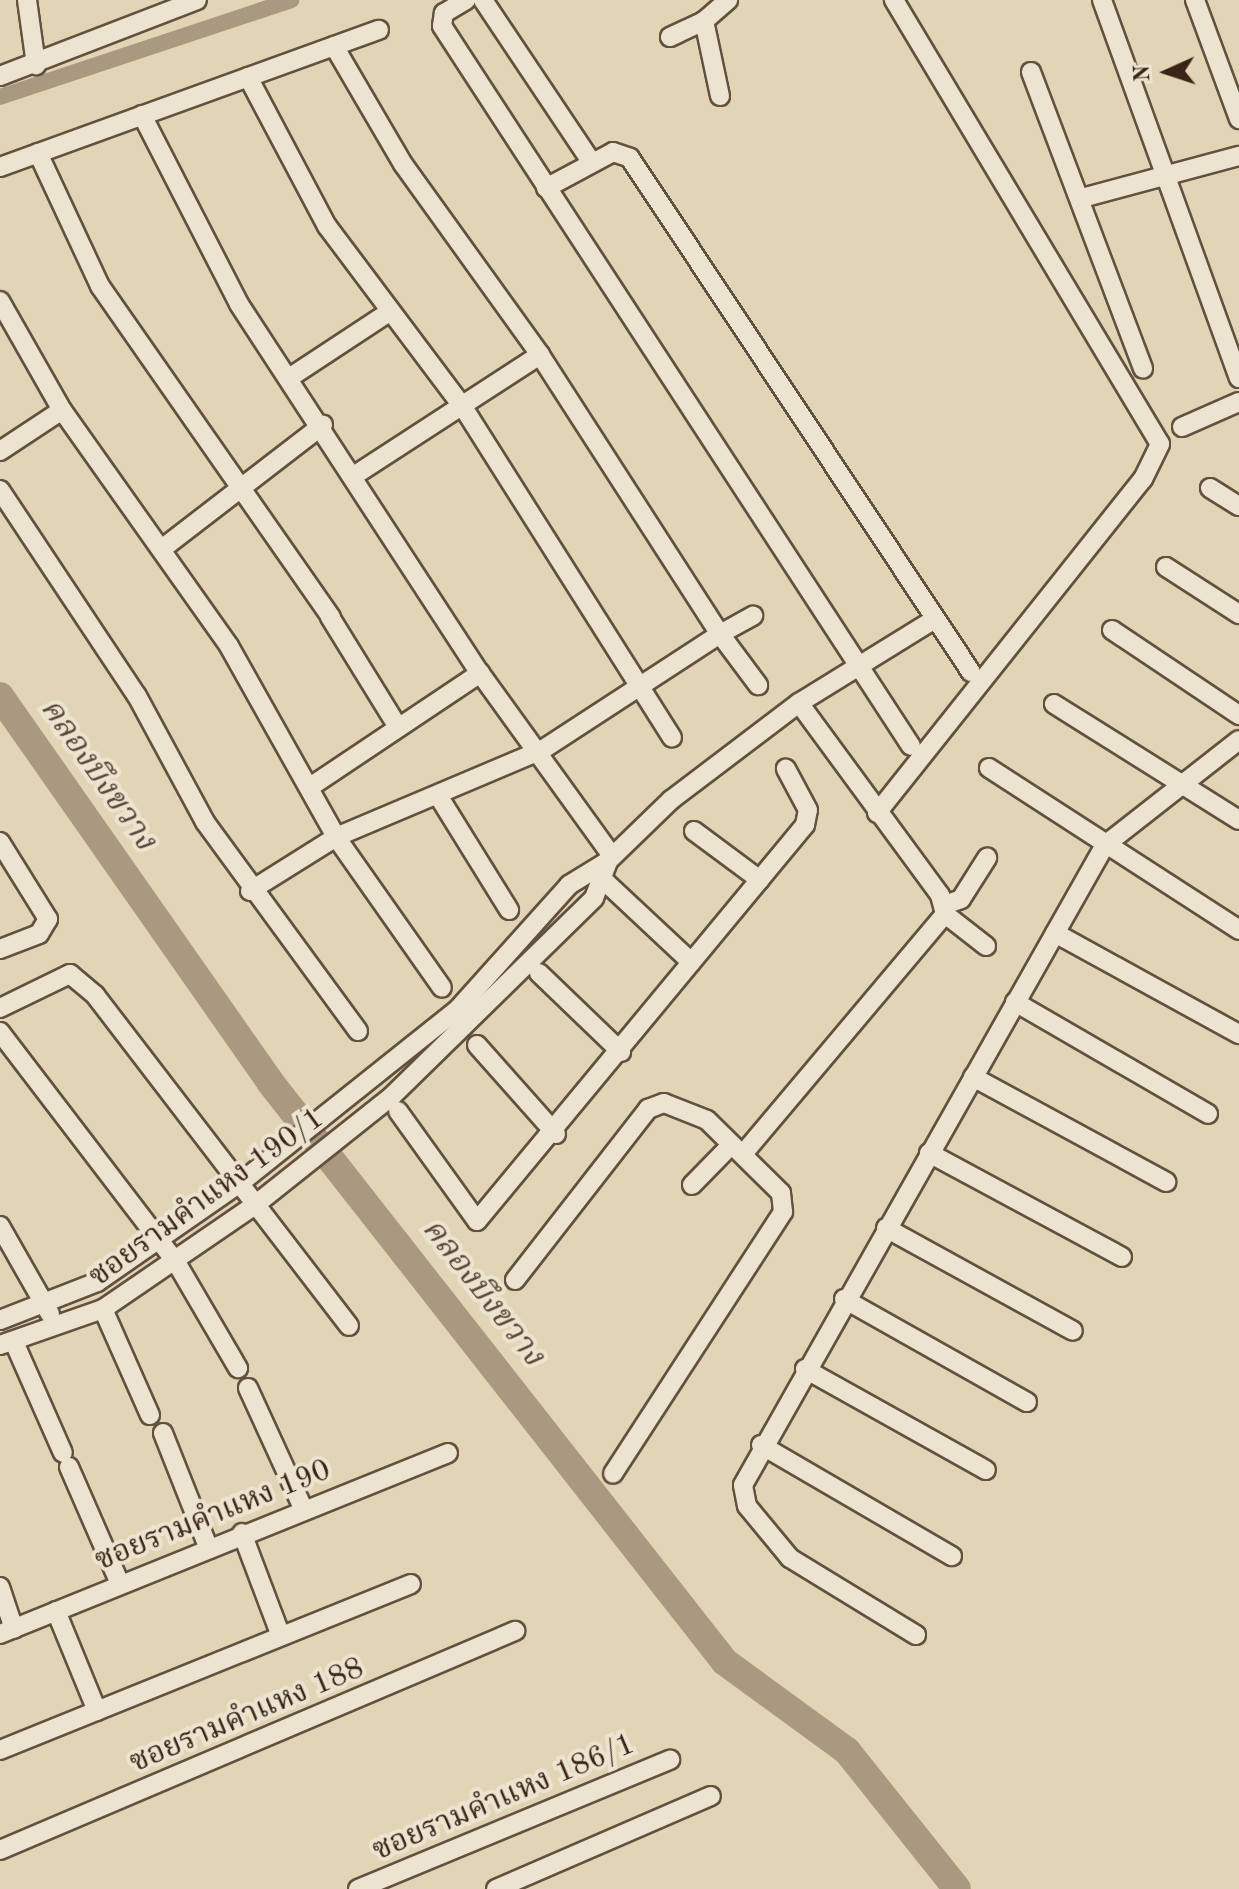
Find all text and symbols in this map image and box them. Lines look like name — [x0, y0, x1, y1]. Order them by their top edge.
north arrow — [1127, 32, 1207, 112]
text: N — [1132, 64, 1154, 82]
water label: คลองบึงขวาง — [31, 692, 163, 858]
street label: ซอยรามคำแหง 190/1 — [83, 1101, 331, 1295]
water label: คลองบึงขวาง — [413, 1212, 551, 1374]
street label: ซอยรามคำแหง 190 — [90, 1452, 336, 1580]
street label: ซอยรามคำแหง 188 — [125, 1650, 369, 1782]
street label: ซอยรามคำแหง 186/1 — [367, 1726, 641, 1870]

